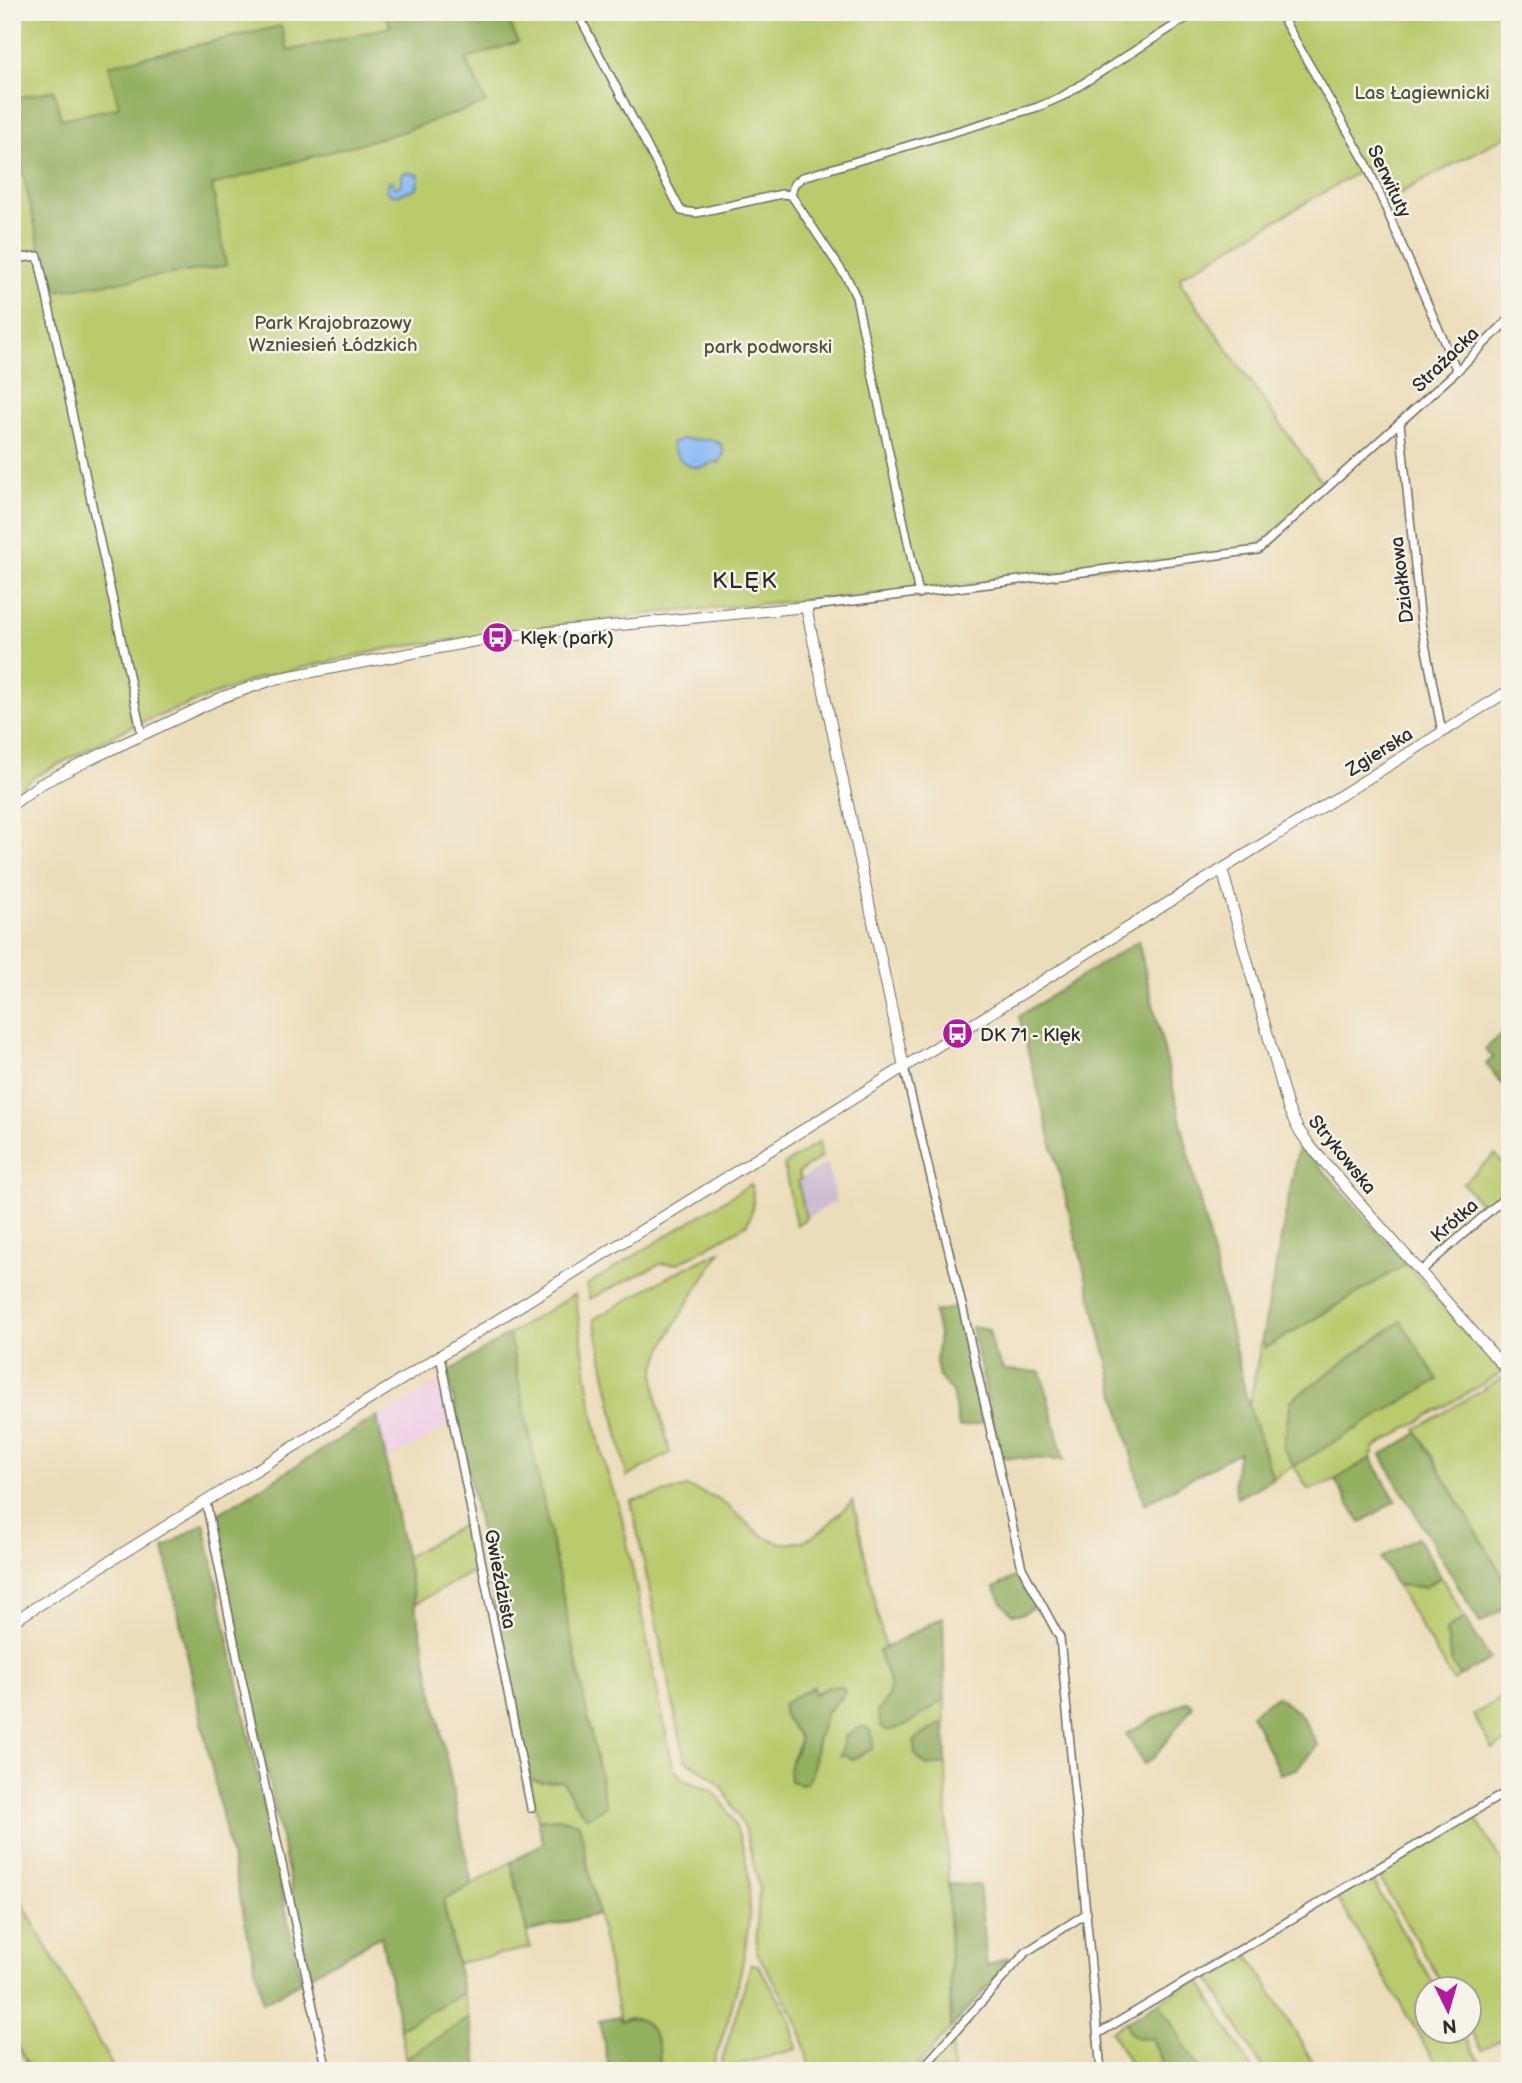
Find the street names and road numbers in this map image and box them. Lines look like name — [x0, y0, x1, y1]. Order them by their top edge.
street label: Serwituty — [1362, 142, 1416, 222]
street label: Strażacka — [1408, 323, 1484, 398]
street label: Działkowa — [1386, 535, 1419, 624]
street label: Zgierska — [1341, 723, 1417, 782]
street label: Strykowska — [1303, 1111, 1381, 1199]
street label: Krótka — [1427, 1194, 1483, 1248]
street label: Gwieździsta — [479, 1528, 520, 1631]

